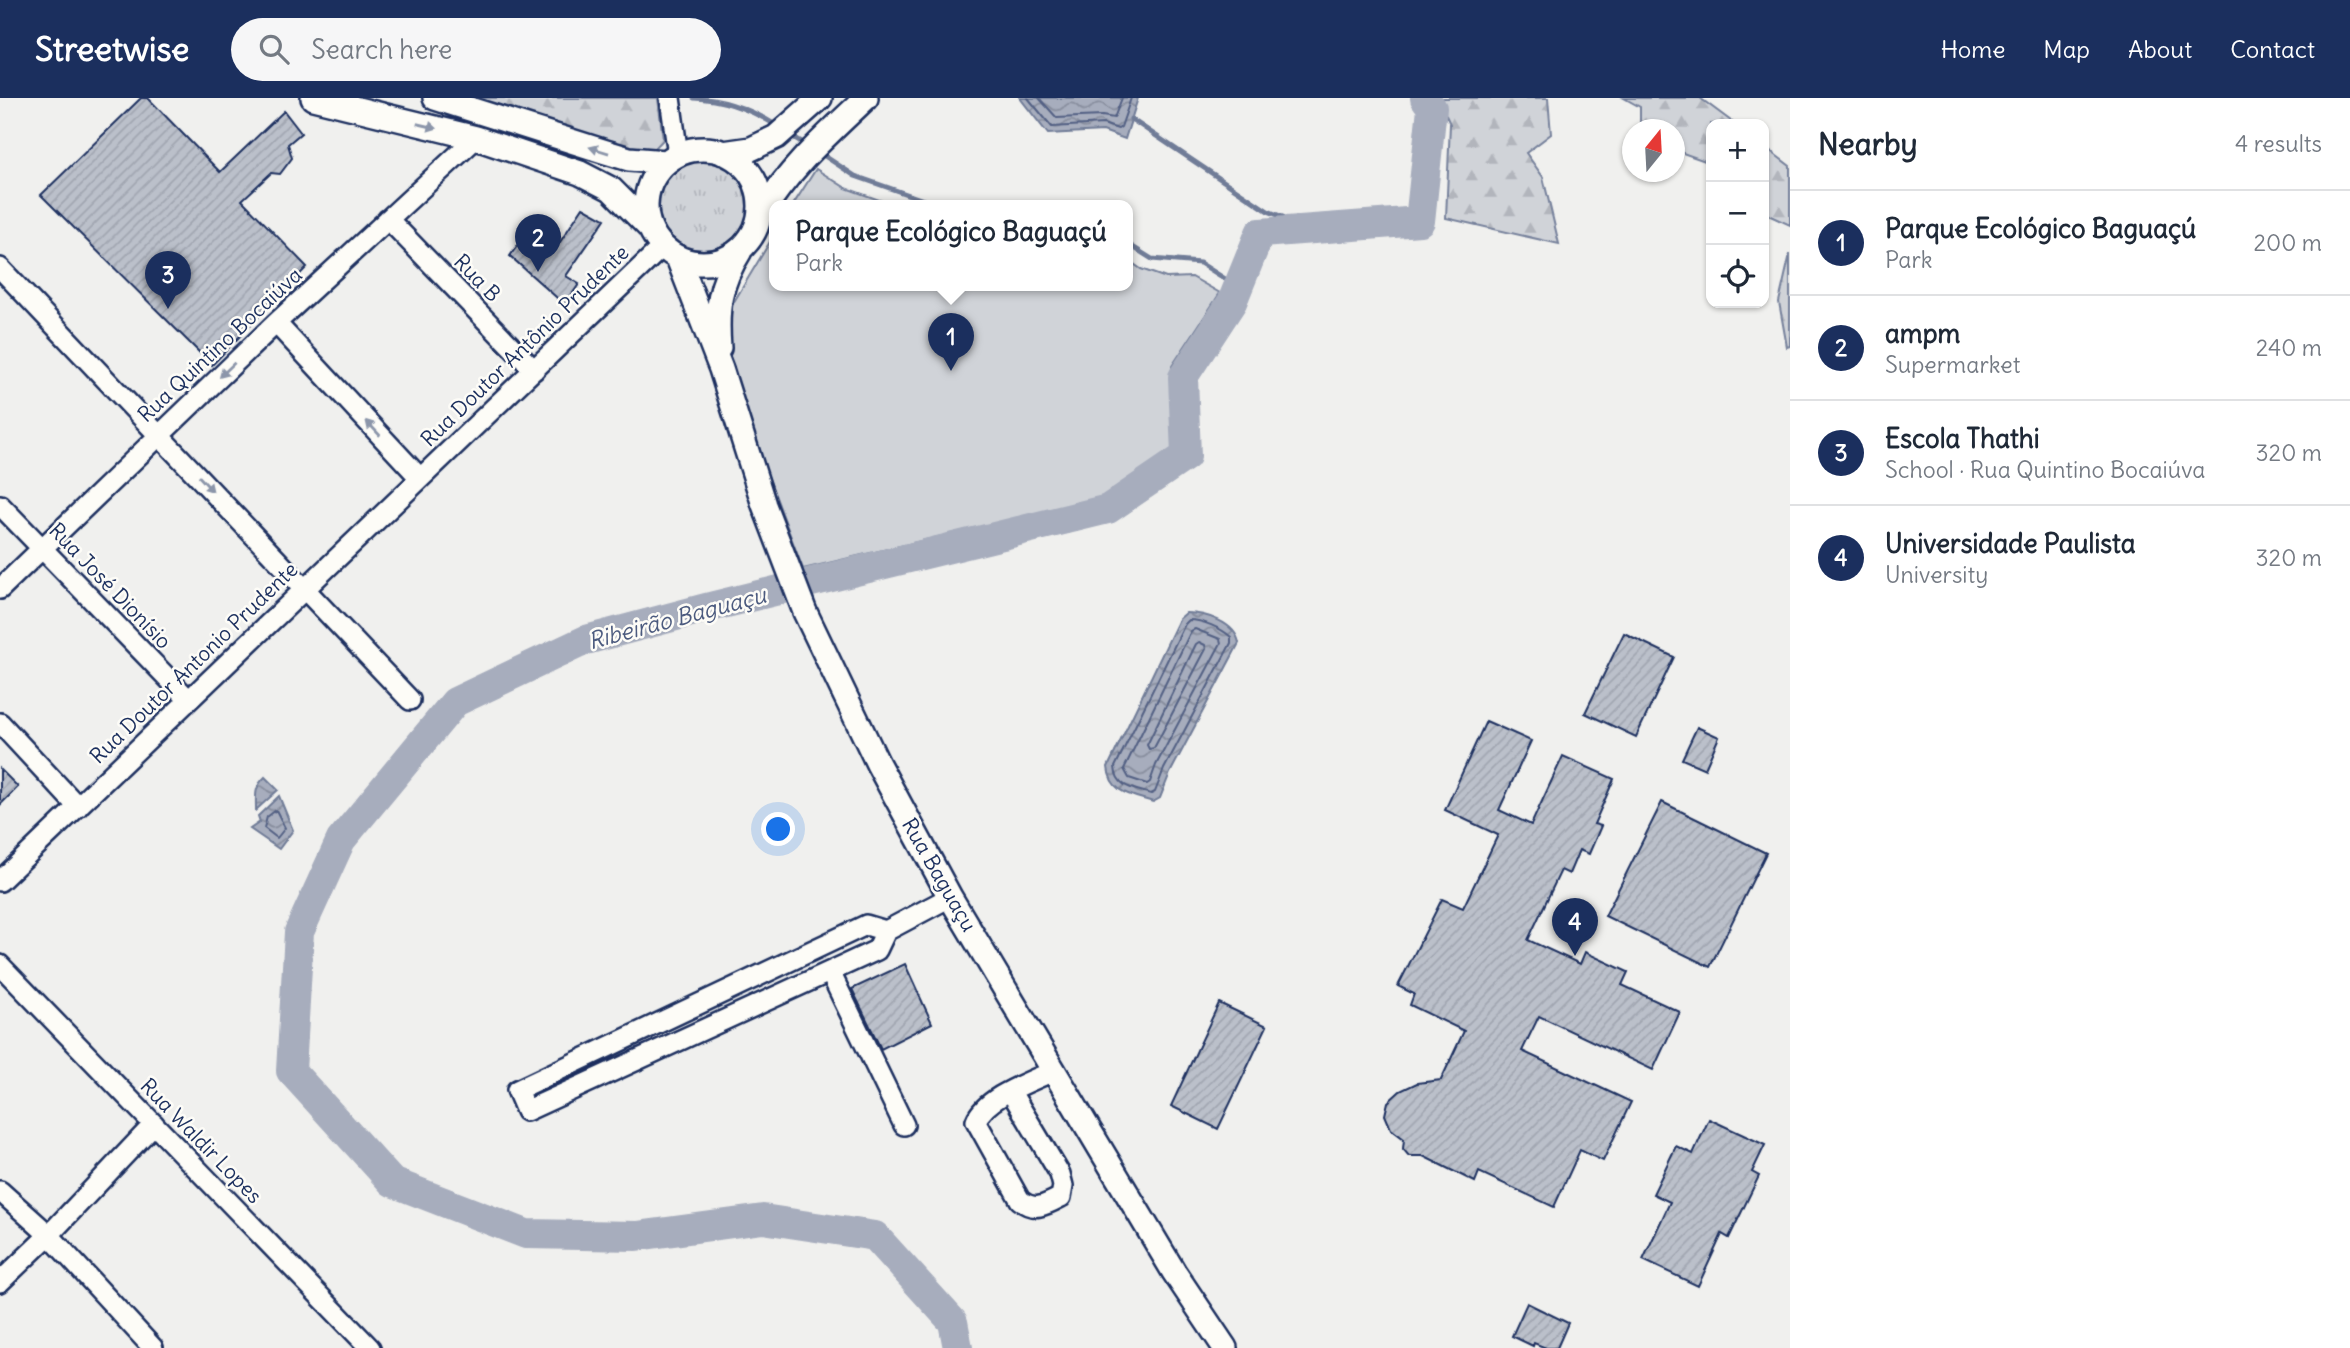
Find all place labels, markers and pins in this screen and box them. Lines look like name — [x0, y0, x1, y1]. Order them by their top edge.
pin: 2 — [515, 214, 561, 272]
pin: 3 — [145, 251, 191, 309]
pin: 1 — [928, 313, 974, 371]
pin: 4 — [1552, 898, 1598, 956]

